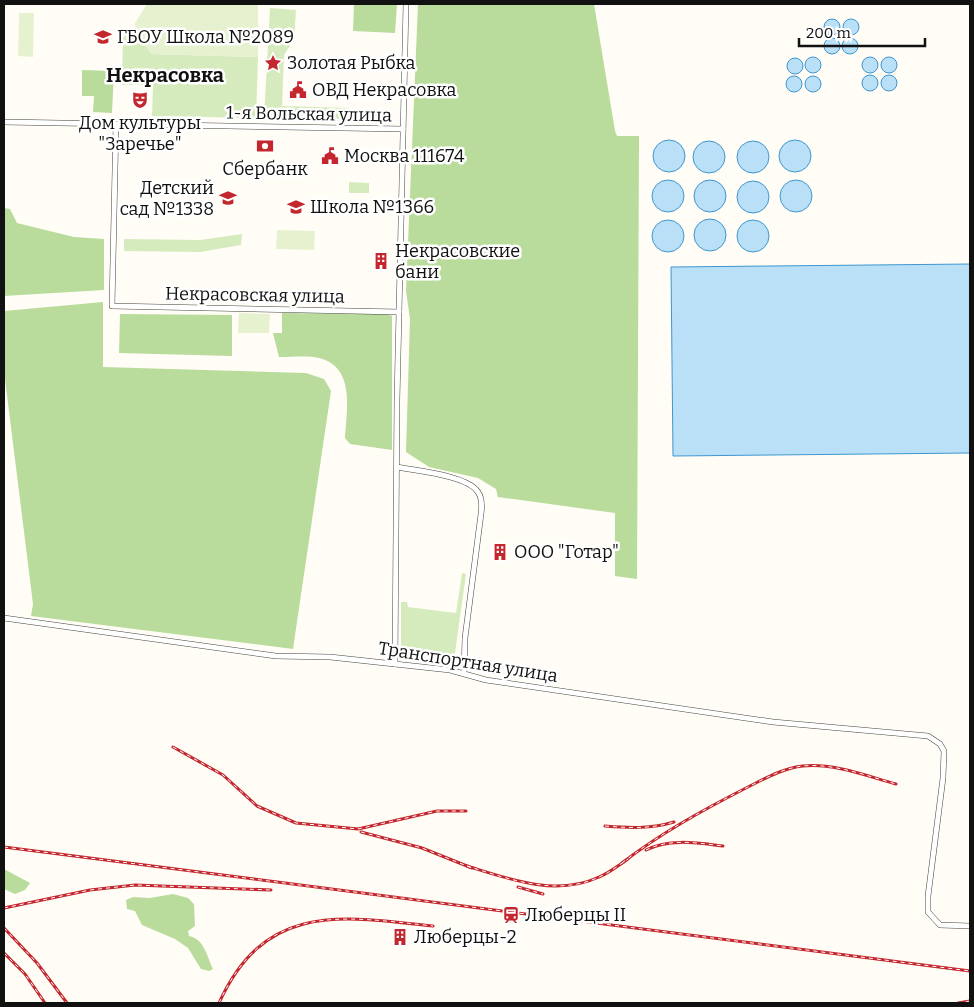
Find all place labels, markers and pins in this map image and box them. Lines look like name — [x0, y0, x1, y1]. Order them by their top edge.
place label: ГБОУ Школа №2089 — [117, 26, 294, 48]
school or university icon: ГБОУ Школа №2089 — [93, 27, 113, 47]
place label: Золотая Рыбка — [287, 52, 416, 74]
place icon: Золотая Рыбка — [263, 53, 283, 73]
place label: ОВД Некрасовка — [312, 79, 456, 101]
public building icon: ОВД Некрасовка — [288, 80, 308, 100]
theatre icon: Дом культуры "Заречье" — [130, 90, 150, 110]
place label: Дом культуры "Заречье" — [79, 112, 201, 155]
bank icon: Сбербанк — [255, 136, 275, 156]
place label: Москва 111674 — [344, 145, 465, 167]
public building icon: Москва 111674 — [320, 146, 340, 166]
place label: Сбербанк — [222, 158, 308, 180]
place label: Детский сад №1338 — [120, 177, 214, 220]
school or university icon: Детский сад №1338 — [218, 188, 238, 208]
place label: Школа №1366 — [310, 196, 434, 218]
school or university icon: Школа №1366 — [286, 197, 306, 217]
place label: Некрасовские бани — [395, 240, 520, 283]
building icon: Некрасовские бани — [371, 251, 391, 271]
place label: ООО "Готар" — [514, 541, 619, 563]
building icon: ООО "Готар" — [490, 542, 510, 562]
place label: Люберцы II — [525, 904, 626, 926]
station icon: Люберцы II — [501, 905, 521, 925]
place label: Люберцы-2 — [414, 926, 517, 948]
building icon: Люберцы-2 — [390, 927, 410, 947]

